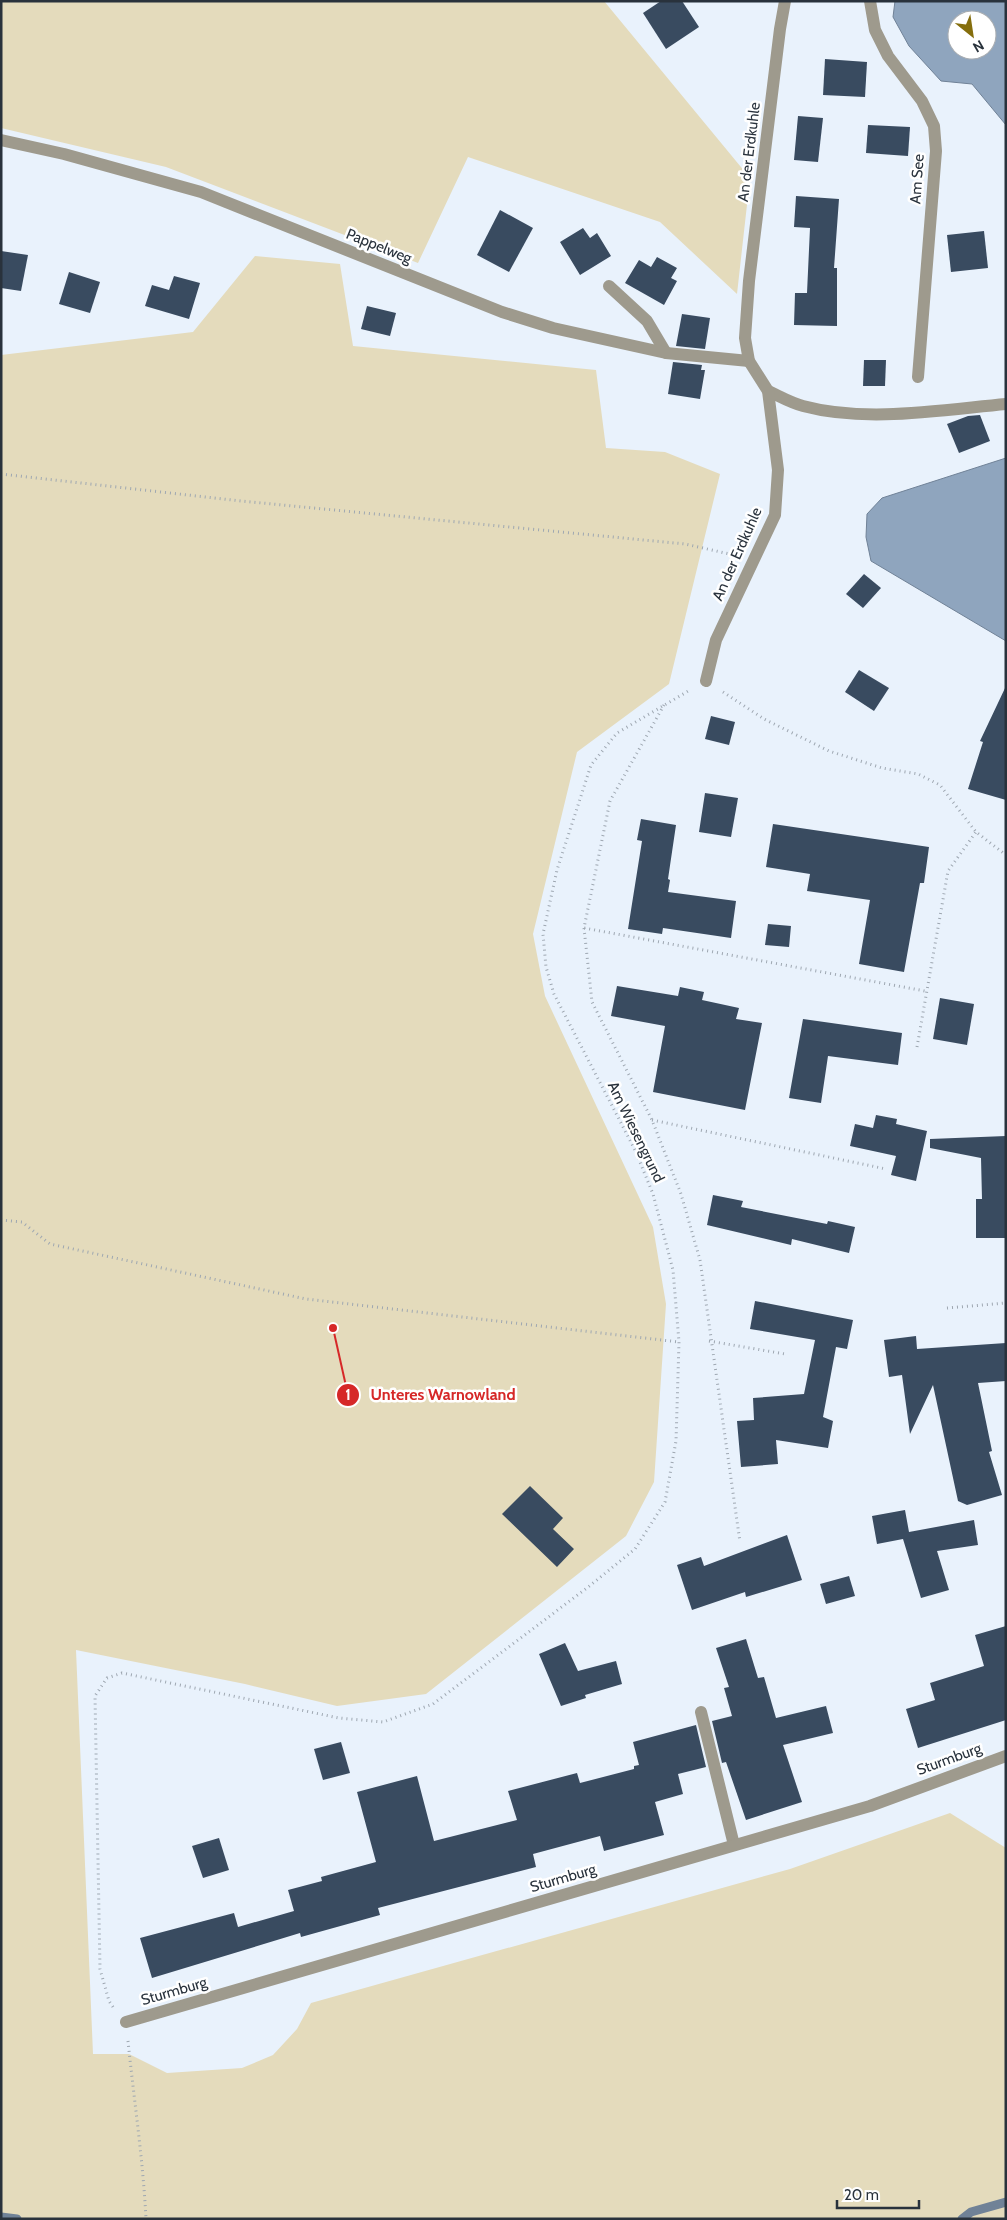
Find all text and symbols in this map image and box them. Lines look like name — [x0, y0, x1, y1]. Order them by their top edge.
north arrow — [947, 10, 997, 60]
text: N — [970, 36, 987, 57]
street label: An der Erdkuhle — [734, 101, 764, 203]
street label: Am See — [906, 153, 928, 205]
street label: Pappelweg — [343, 225, 415, 268]
street label: An der Erdkuhle — [708, 504, 766, 603]
street label: Am Wiesengrund — [604, 1079, 668, 1185]
callout: Unteres Warnowland — [335, 1379, 526, 1410]
text: Unteres Warnowland — [370, 1385, 516, 1404]
text: 1 — [345, 1386, 351, 1404]
street label: Sturmburg — [914, 1739, 984, 1779]
street label: Sturmburg — [528, 1860, 599, 1896]
street label: Sturmburg — [139, 1973, 210, 2009]
scale bar — [837, 2178, 920, 2210]
text: 20 m — [844, 2186, 879, 2204]

